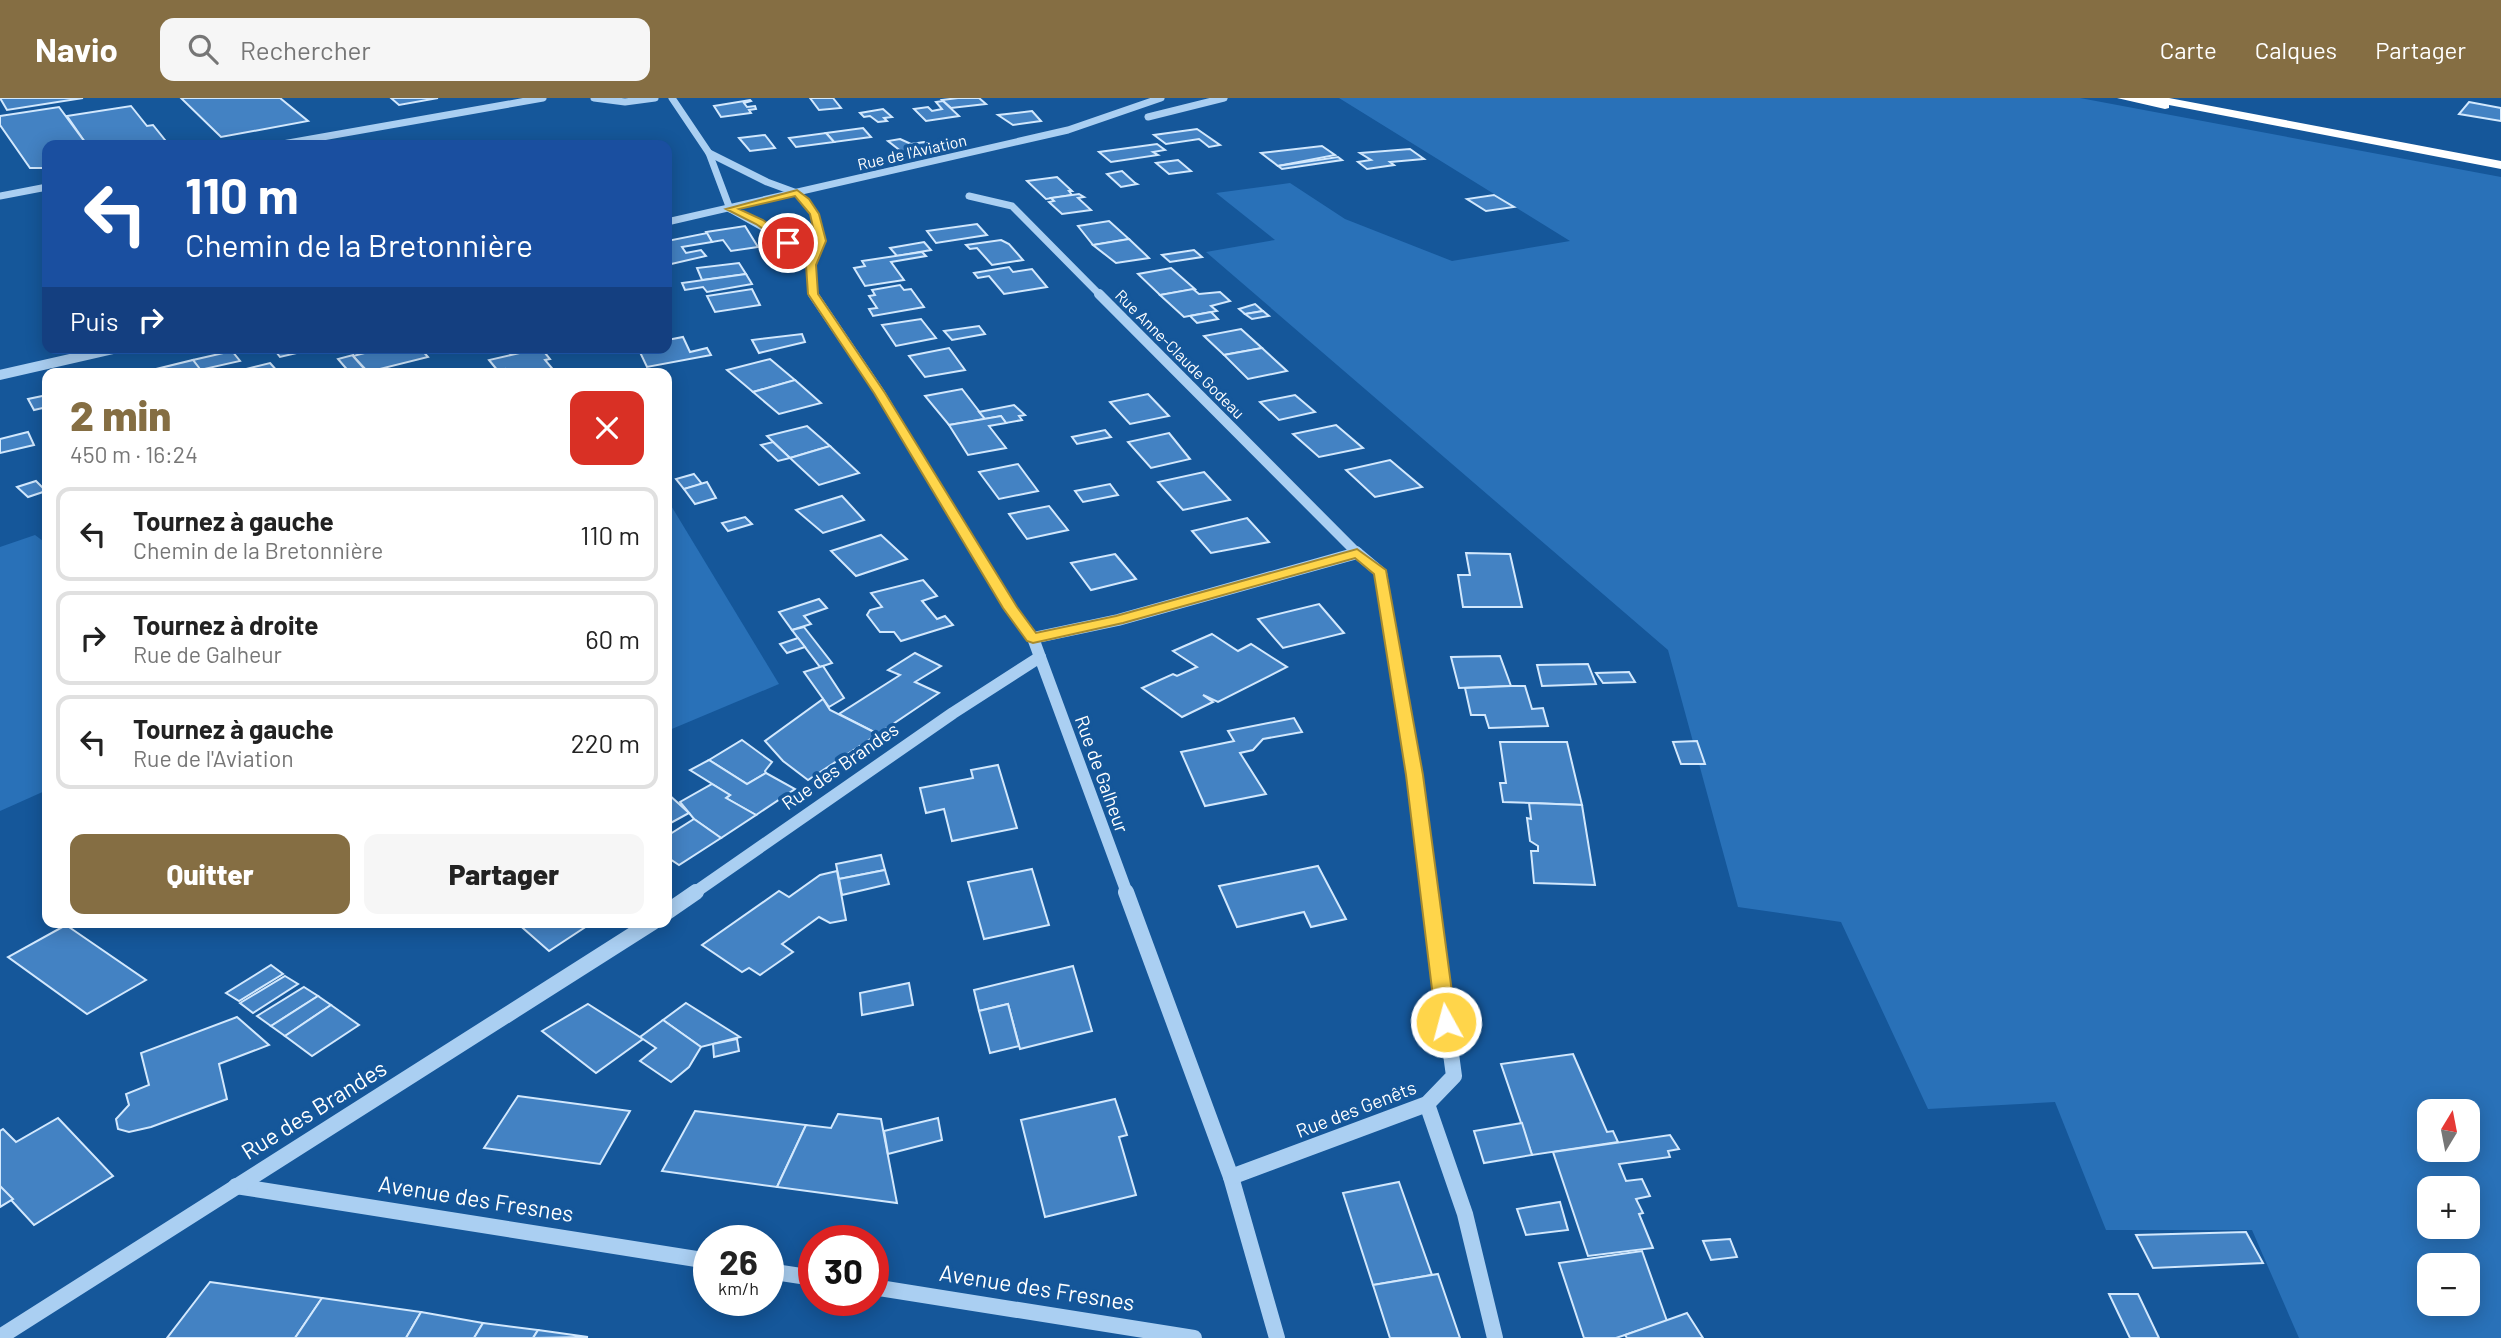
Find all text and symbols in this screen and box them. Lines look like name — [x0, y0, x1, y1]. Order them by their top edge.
search box — [160, 18, 650, 81]
text: Navio — [35, 29, 118, 69]
icon: search — [184, 30, 222, 68]
text: Rechercher — [240, 34, 371, 65]
text: Carte — [2160, 35, 2217, 64]
text: Calques — [2255, 35, 2337, 64]
text: Partager — [2375, 35, 2466, 64]
street label: Rue de l'Aviation — [855, 130, 968, 173]
text: 110 m — [185, 165, 299, 224]
icon: left — [70, 168, 161, 259]
pin — [758, 213, 818, 273]
icon: arrive — [769, 224, 807, 262]
text: Chemin de la Bretonnière — [185, 225, 533, 263]
street label: Rue Anne-Claude Godeau — [1112, 285, 1249, 422]
icon: right — [132, 301, 170, 339]
text: Puis — [70, 305, 118, 336]
text: 2 min — [70, 389, 171, 439]
button: close — [570, 391, 644, 465]
text: 450 m · 16:24 — [70, 440, 198, 468]
text: Tournez à gauche — [133, 505, 334, 536]
icon: left — [74, 515, 112, 553]
text: 110 m — [580, 519, 640, 550]
text: Chemin de la Bretonnière — [133, 536, 383, 564]
text: Tournez à droite — [133, 609, 318, 640]
icon: right — [74, 619, 112, 657]
text: 60 m — [585, 623, 640, 654]
text: Rue de Galheur — [133, 640, 282, 668]
street label: Rue de Galheur — [1071, 712, 1134, 836]
text: Tournez à gauche — [133, 713, 334, 744]
street label: Rue des Brandes — [777, 717, 902, 814]
icon: left — [74, 723, 112, 761]
text: 220 m — [571, 727, 640, 758]
text: Rue de l'Aviation — [133, 744, 294, 772]
button: Quitter — [70, 834, 350, 914]
button: Partager — [364, 834, 644, 914]
position arrow — [1409, 985, 1483, 1059]
street label: Rue des Brandes — [236, 1053, 391, 1165]
street label: Rue des Genêts — [1292, 1075, 1419, 1142]
north arrow — [2417, 1099, 2480, 1162]
map controls — [2417, 1099, 2480, 1316]
street label: Avenue des Fresnes — [376, 1169, 576, 1227]
button: + — [2417, 1176, 2480, 1239]
speed limit sign: 30 — [798, 1225, 889, 1316]
text: 26 — [719, 1240, 758, 1282]
button: − — [2417, 1253, 2480, 1316]
street label: Avenue des Fresnes — [937, 1258, 1137, 1316]
text: km/h — [718, 1277, 759, 1299]

